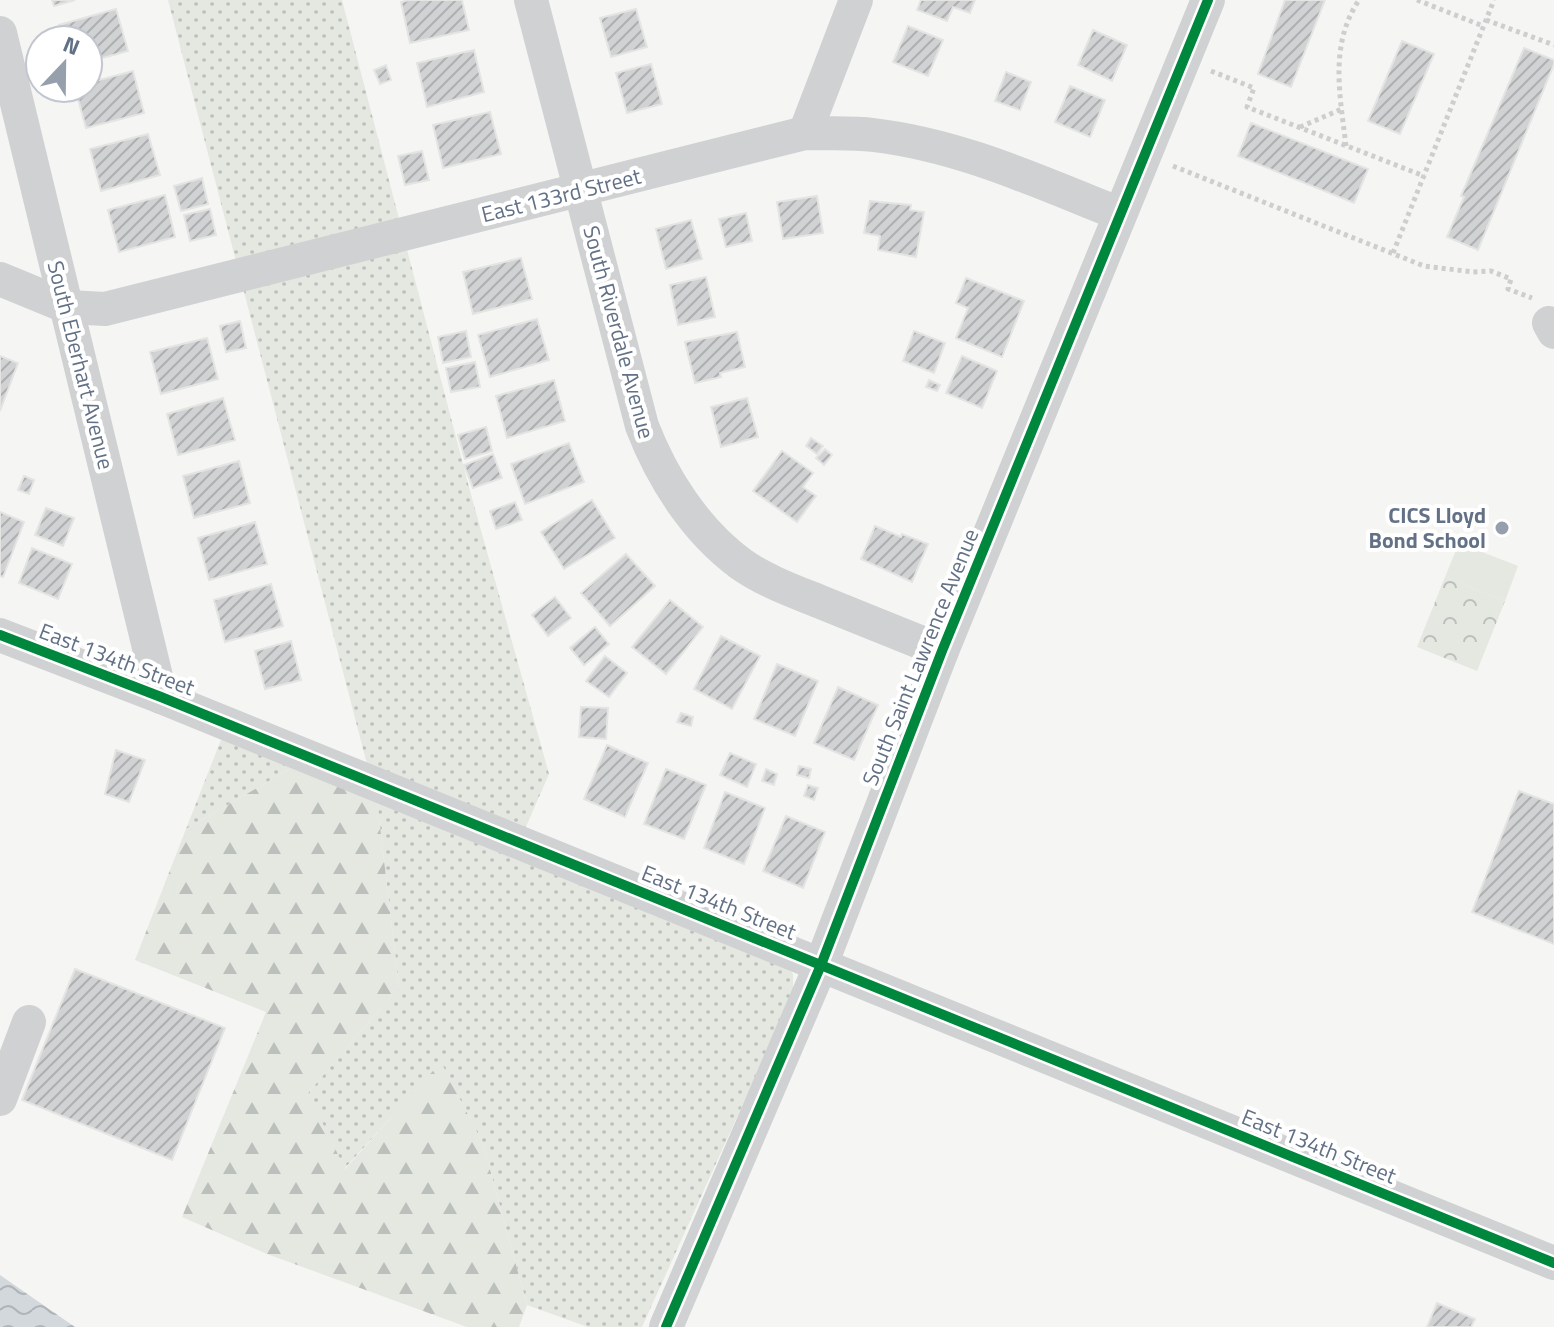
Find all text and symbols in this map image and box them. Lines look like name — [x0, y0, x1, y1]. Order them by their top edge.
north arrow — [24, 24, 104, 104]
text: N — [58, 27, 85, 64]
street label: East 133rd Street — [478, 159, 645, 231]
street label: South Riverdale Avenue — [574, 222, 664, 442]
street label: South Eberhart Avenue — [39, 257, 123, 473]
place label: CICS Lloyd Bond School — [1369, 498, 1486, 557]
marker: CICS Lloyd Bond School — [1493, 519, 1511, 537]
street label: South Saint Lawrence Avenue — [853, 523, 987, 791]
street label: East 134th Street — [34, 614, 200, 704]
street label: East 134th Street — [637, 856, 802, 949]
street label: East 134th Street — [1237, 1100, 1402, 1193]

